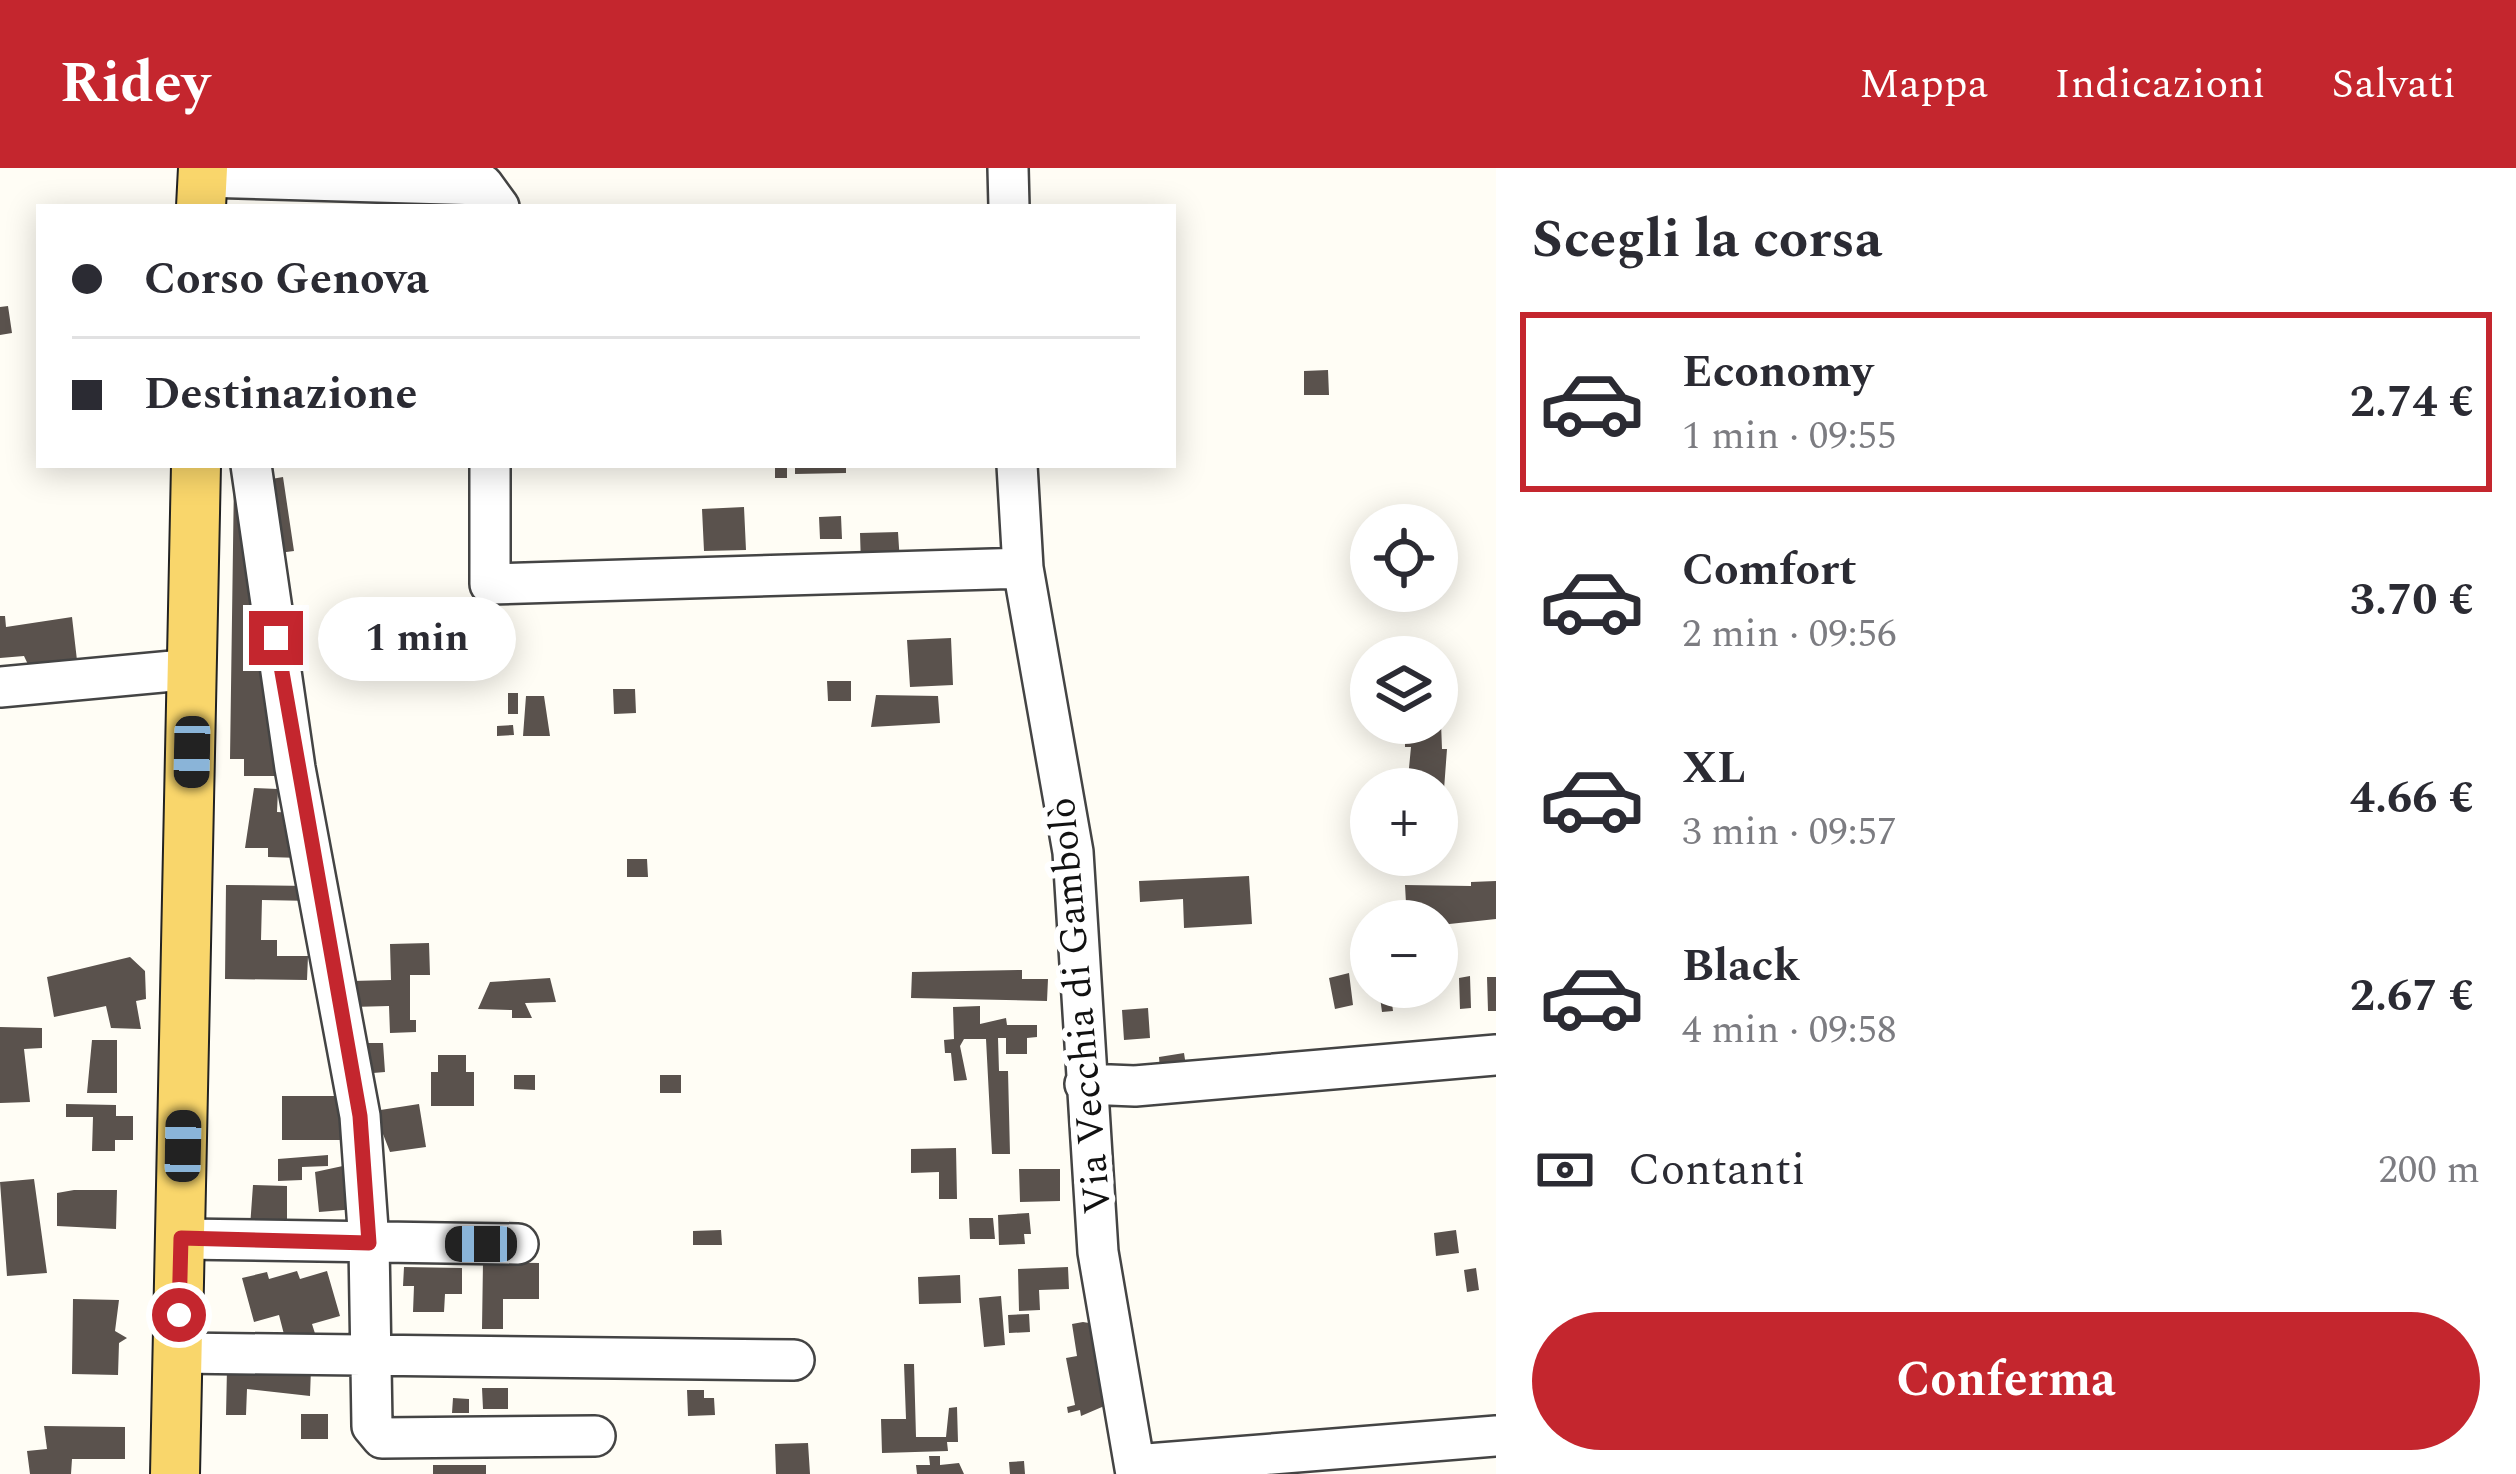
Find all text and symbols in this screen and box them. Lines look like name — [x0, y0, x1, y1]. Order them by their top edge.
text: Ridey — [60, 41, 210, 127]
text: Mappa — [1859, 53, 1988, 116]
text: Indicazioni — [2054, 53, 2265, 116]
text: Salvati — [2331, 53, 2456, 116]
text: Scegli la corsa — [1532, 199, 1883, 281]
text: Corso Genova — [144, 245, 429, 314]
text: Economy — [1682, 338, 1873, 407]
icon: car — [1538, 348, 1646, 456]
text: Destinazione — [144, 360, 418, 429]
text: 2.74 € — [2350, 368, 2474, 437]
text: 1 min · 09:55 — [1682, 407, 1897, 466]
map controls — [1350, 504, 1458, 1008]
button: locate — [1350, 504, 1458, 612]
text: Comfort — [1682, 536, 1857, 605]
icon: car — [1538, 546, 1646, 654]
text: 3.70 € — [2350, 566, 2474, 635]
callout: 1 min — [318, 596, 516, 680]
text: 2 min · 09:56 — [1682, 605, 1897, 664]
text: 1 min — [365, 609, 469, 668]
route end — [249, 611, 303, 665]
button: layers — [1350, 636, 1458, 744]
car — [173, 716, 211, 788]
text: XL — [1682, 734, 1746, 803]
icon: car — [1538, 744, 1646, 852]
text: 4.66 € — [2350, 764, 2474, 833]
button: + — [1350, 768, 1458, 876]
street label: Via Vecchia di Gambolò — [1033, 795, 1128, 1217]
text: 3 min · 09:57 — [1682, 803, 1897, 862]
button: − — [1350, 900, 1458, 1008]
text: Black — [1682, 932, 1800, 1001]
icon: car — [1538, 942, 1646, 1050]
text: 2.67 € — [2350, 962, 2474, 1031]
text: 4 min · 09:58 — [1682, 1001, 1897, 1060]
car — [164, 1110, 202, 1182]
text: Contanti — [1628, 1136, 1805, 1205]
icon: cash — [1532, 1137, 1598, 1203]
text: 200 m — [2378, 1141, 2480, 1200]
car — [445, 1226, 517, 1262]
route start — [152, 1288, 206, 1342]
button: Conferma — [1532, 1312, 2480, 1450]

